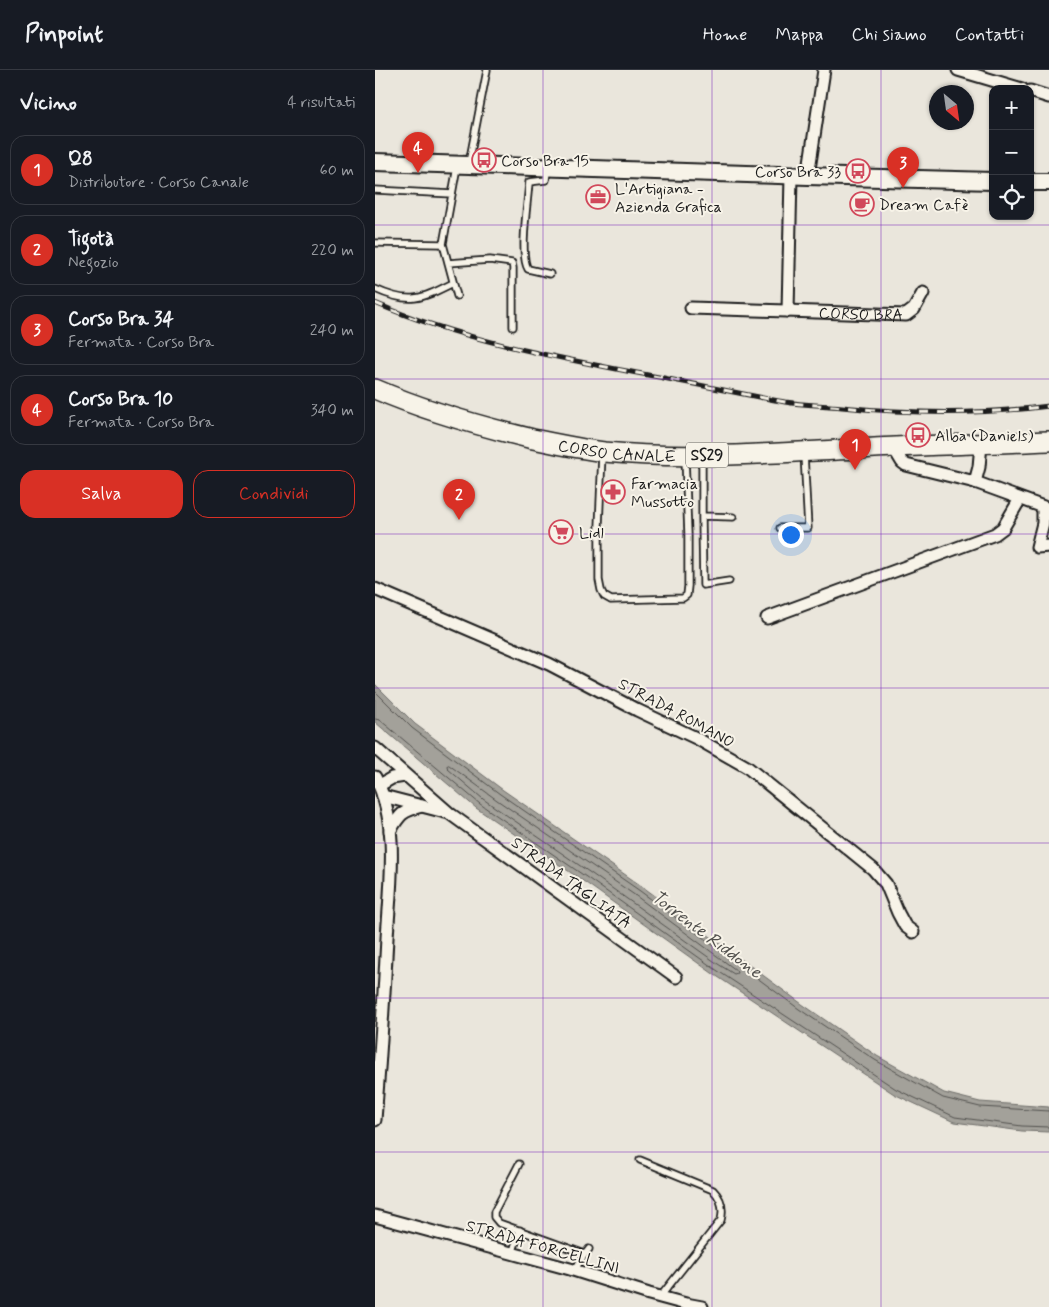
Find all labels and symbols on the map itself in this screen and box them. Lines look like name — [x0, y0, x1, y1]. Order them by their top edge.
north arrow — [929, 85, 974, 130]
pin: 4 — [402, 132, 434, 173]
bus stop icon: Corso Bra 15 — [471, 147, 497, 173]
pin: 3 — [887, 147, 919, 188]
place label: Corso Bra 15 — [501, 151, 589, 172]
bus stop icon: Corso Bra 33 — [845, 158, 871, 184]
place label: Corso Bra 33 — [755, 162, 841, 183]
place label: L'Artigiana - Azienda Grafica — [615, 179, 722, 218]
office icon: L'Artigiana - Azienda Grafica — [585, 184, 611, 210]
cafe icon: Dream Cafè — [849, 191, 875, 217]
place label: Dream Cafè — [879, 195, 968, 216]
street label: CORSO BRA — [818, 303, 903, 327]
bus stop icon: Alba (Daniels) — [905, 422, 931, 448]
place label: Alba (Daniels) — [935, 426, 1034, 447]
pin: 1 — [839, 429, 871, 470]
street label: CORSO CANALE — [556, 435, 676, 468]
road number: SS29 — [686, 442, 728, 468]
place label: Farmacia Mussotto — [631, 474, 698, 513]
pin: 2 — [443, 479, 475, 520]
pharmacy icon: Farmacia Mussotto — [600, 479, 626, 505]
supermarket icon: Lidl — [548, 519, 574, 545]
your location — [778, 522, 804, 548]
place label: Lidl — [579, 523, 604, 544]
street label: STRADA ROMANO — [614, 674, 738, 753]
street label: STRADA TAGLIATA — [507, 832, 635, 934]
water label: Torrente Riddone — [646, 885, 767, 985]
street label: STRADA FORCELLINI — [463, 1215, 622, 1279]

